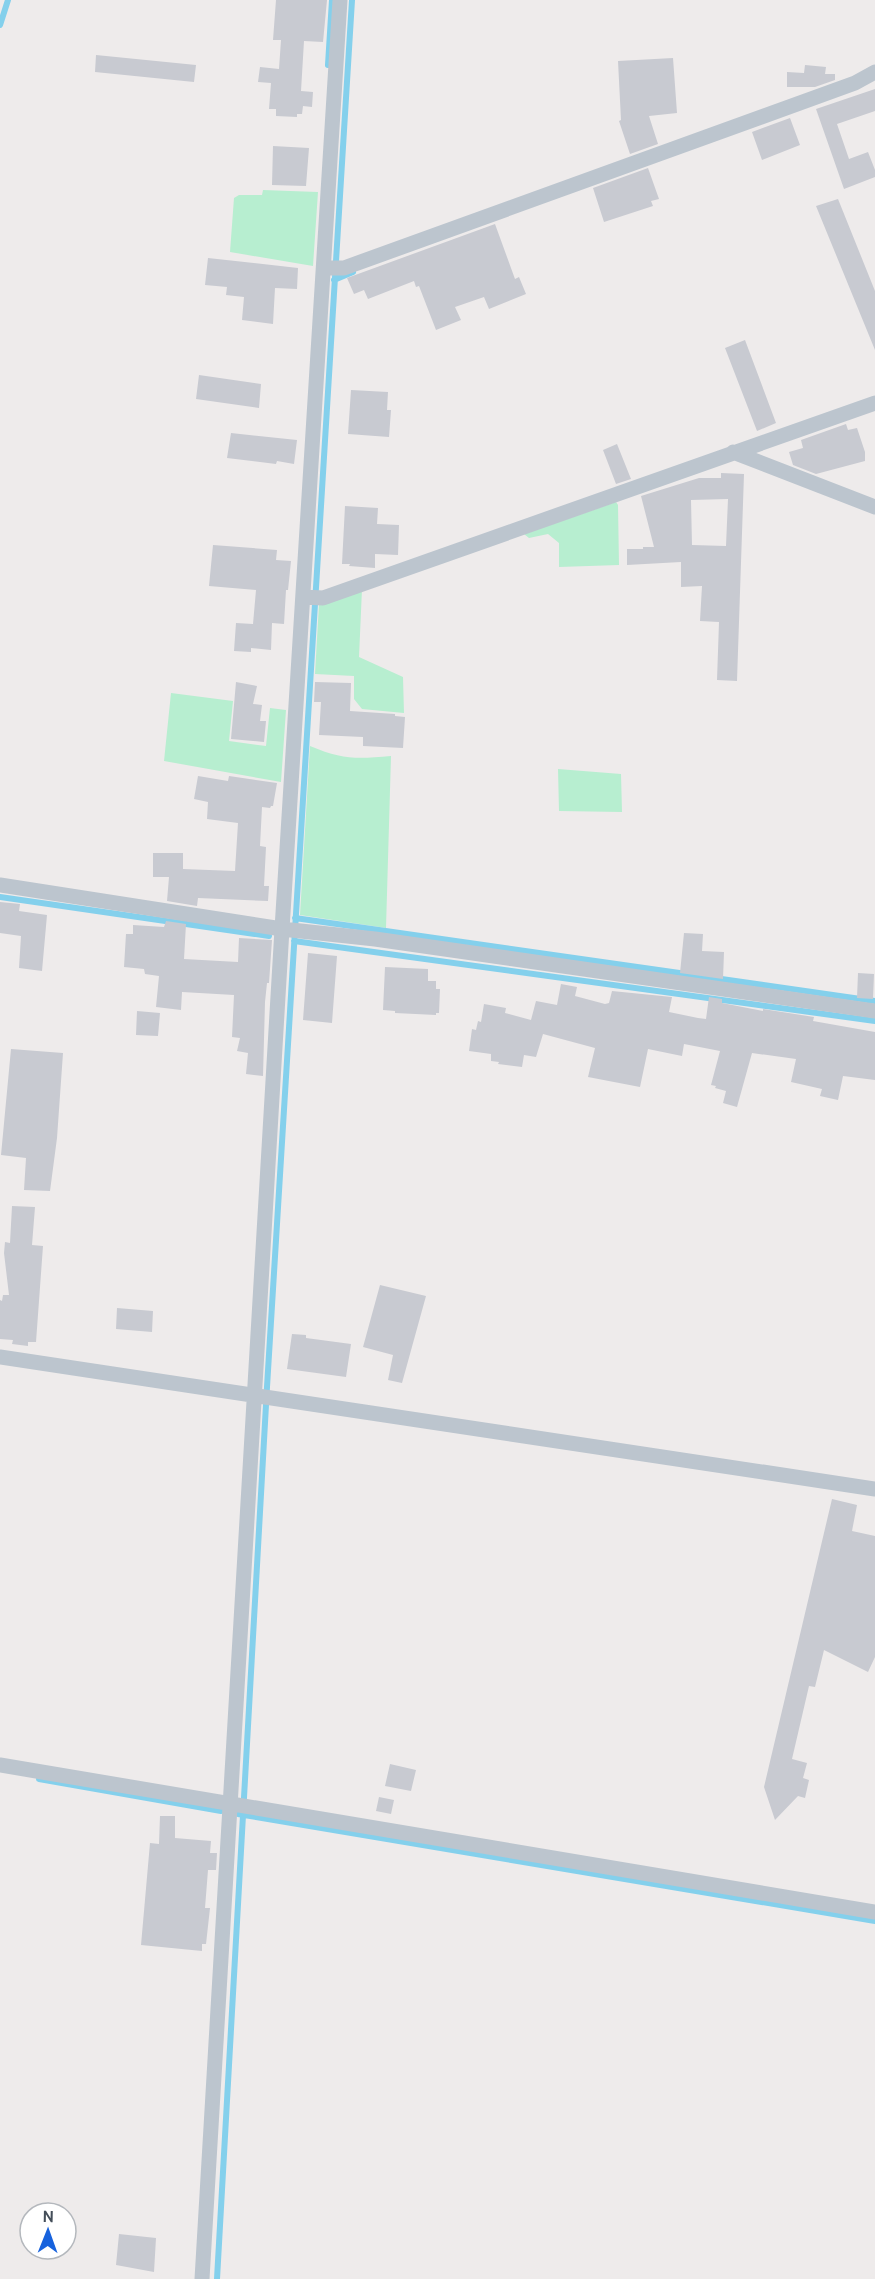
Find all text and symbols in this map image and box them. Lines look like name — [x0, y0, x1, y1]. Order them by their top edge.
north arrow — [18, 2201, 78, 2261]
text: N — [42, 2207, 54, 2226]

